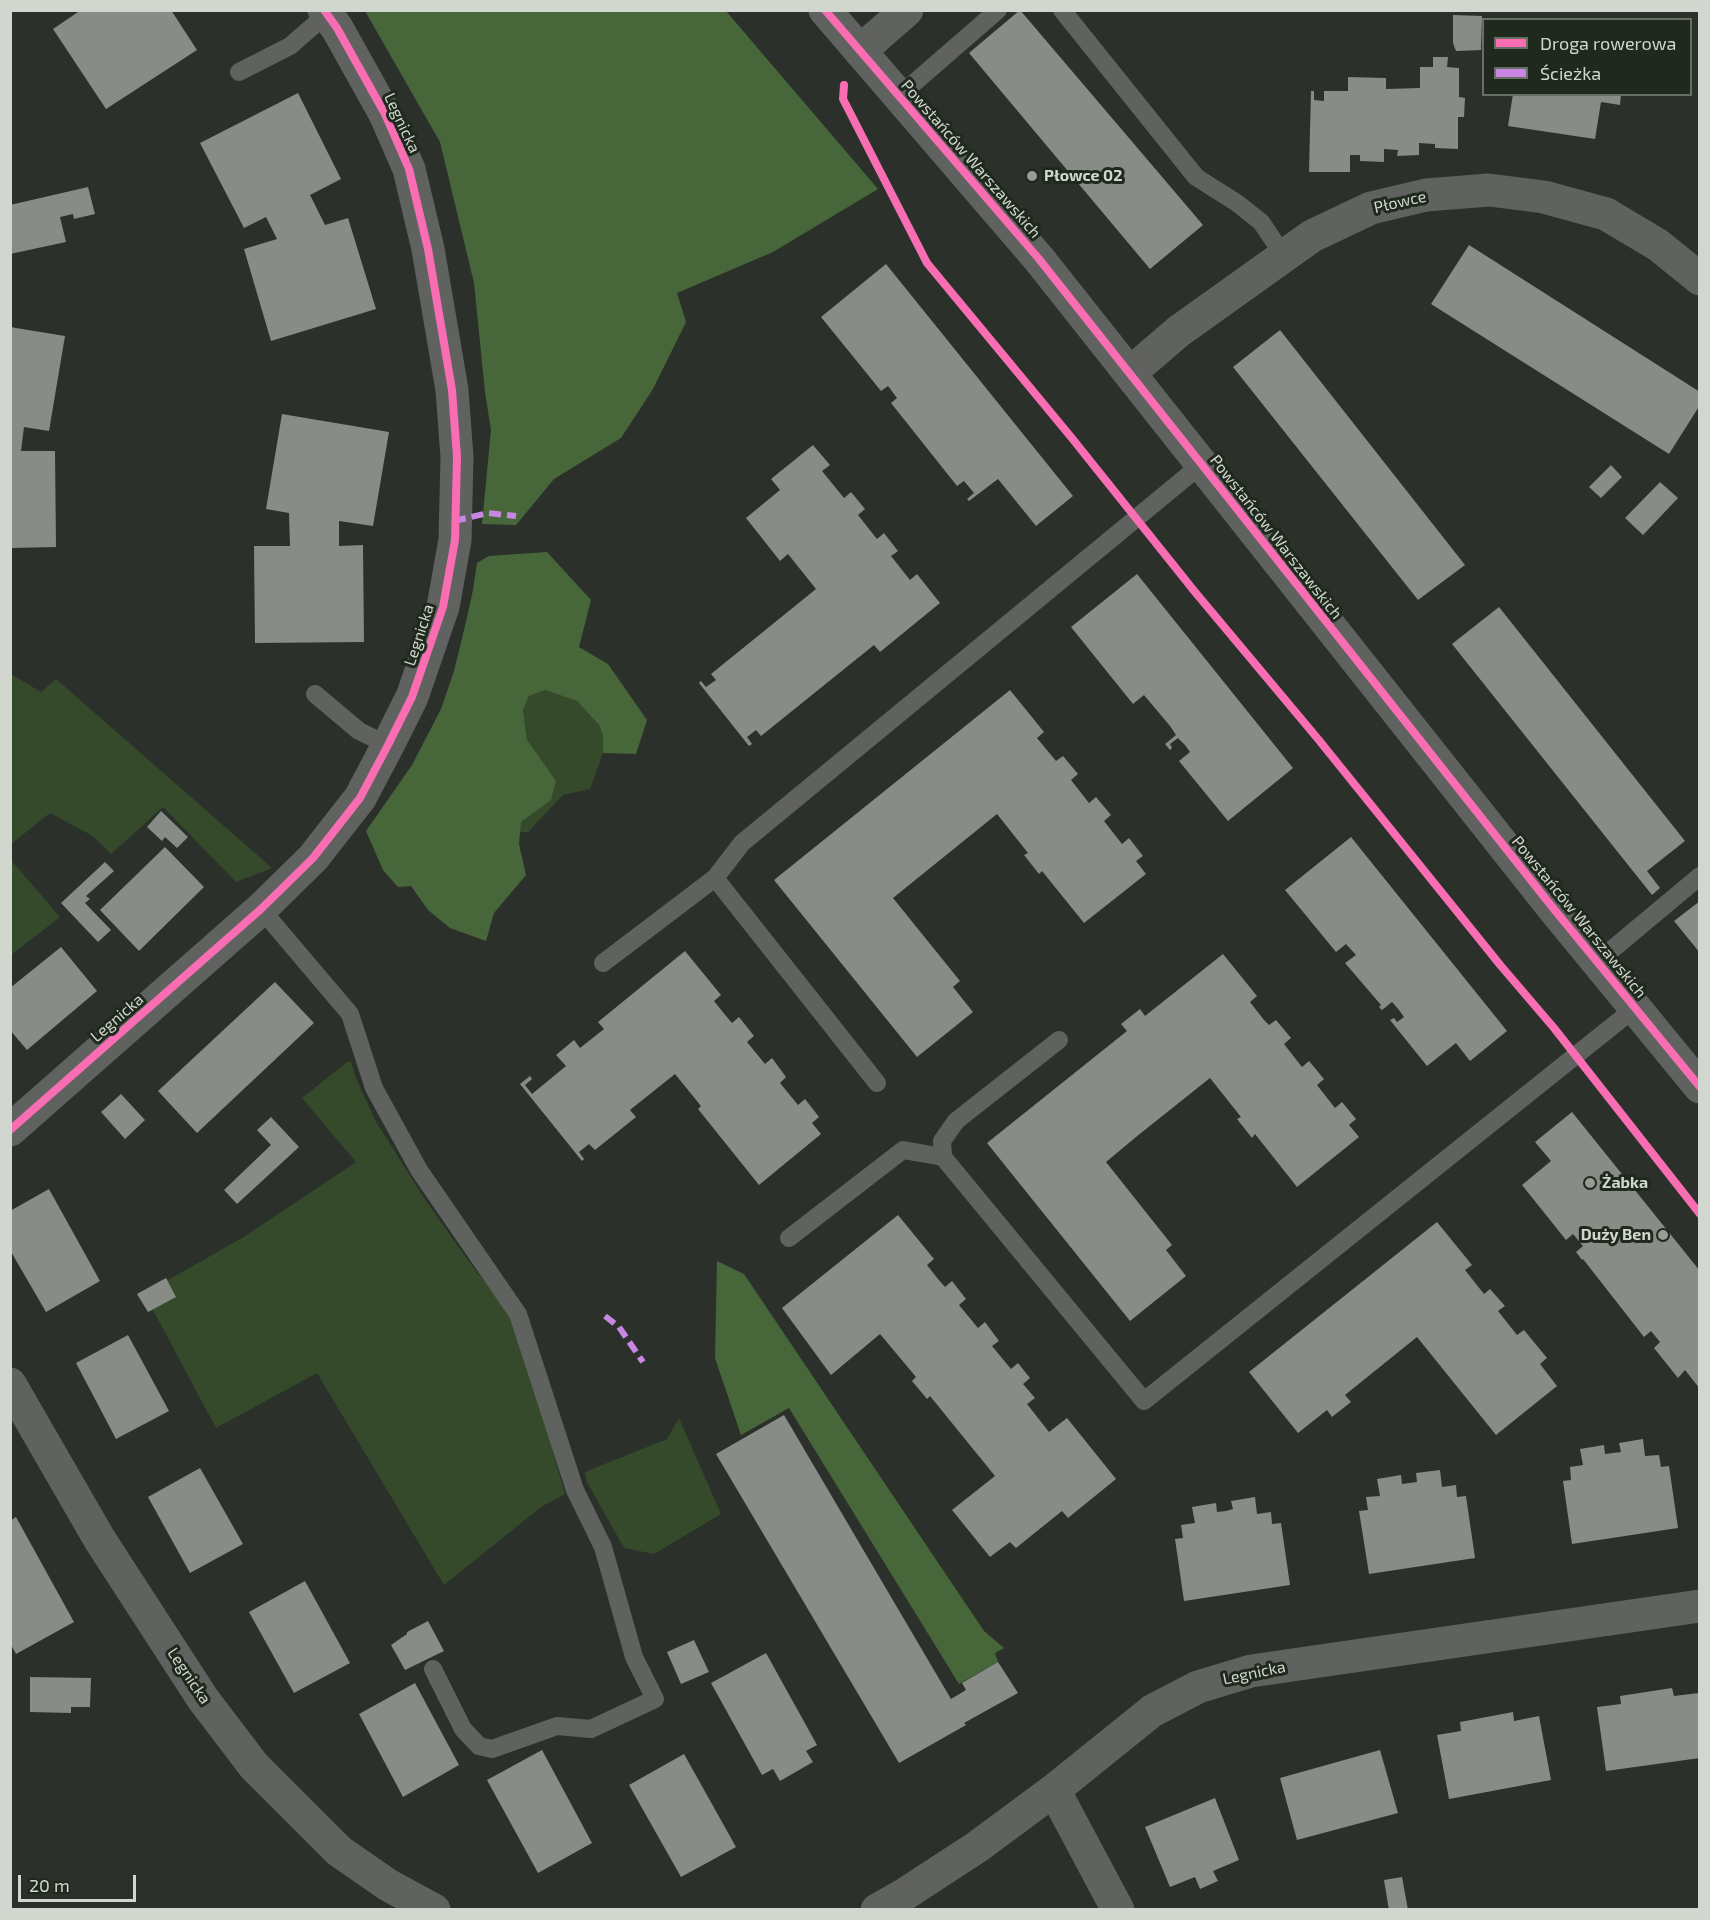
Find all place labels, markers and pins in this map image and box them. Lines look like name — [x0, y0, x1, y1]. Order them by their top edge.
place label: Płowce 02 — [1044, 166, 1122, 186]
marker: Płowce 02 — [1025, 169, 1039, 183]
place label: Żabka — [1602, 1173, 1648, 1193]
marker: Żabka — [1583, 1176, 1597, 1190]
place label: Duży Ben — [1581, 1225, 1651, 1245]
marker: Duży Ben — [1656, 1228, 1670, 1242]

